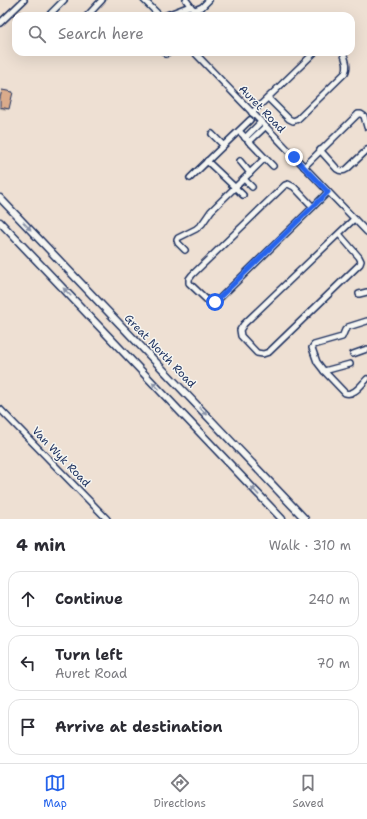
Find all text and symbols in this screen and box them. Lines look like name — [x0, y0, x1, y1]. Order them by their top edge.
search box — [12, 12, 355, 56]
icon: search — [26, 23, 48, 45]
text: Search here — [58, 24, 144, 44]
street label: Auret Road — [235, 82, 289, 136]
route end — [285, 148, 303, 166]
one-way arrow — [22, 221, 32, 231]
one-way arrow — [62, 287, 72, 297]
route start — [206, 293, 224, 311]
street label: Great North Road — [121, 311, 199, 391]
one-way arrow — [151, 381, 161, 391]
one-way arrow — [199, 406, 208, 416]
street label: Van Wyk Road — [28, 424, 94, 490]
one-way arrow — [251, 485, 260, 496]
text: 4 min — [16, 534, 66, 556]
text: Walk · 310 m — [269, 537, 351, 554]
icon: ahead — [17, 588, 39, 610]
text: Continue — [55, 589, 123, 609]
text: 240 m — [308, 591, 350, 608]
text: Turn left — [55, 645, 123, 665]
icon: left — [17, 652, 39, 674]
text: 70 m — [316, 655, 350, 672]
text: Auret Road — [55, 665, 127, 682]
icon: arrive — [17, 716, 39, 738]
text: Arrive at destination — [55, 717, 223, 737]
tab: Map — [43, 772, 67, 811]
tab: Directions — [153, 772, 206, 811]
tab: Saved — [292, 772, 324, 811]

